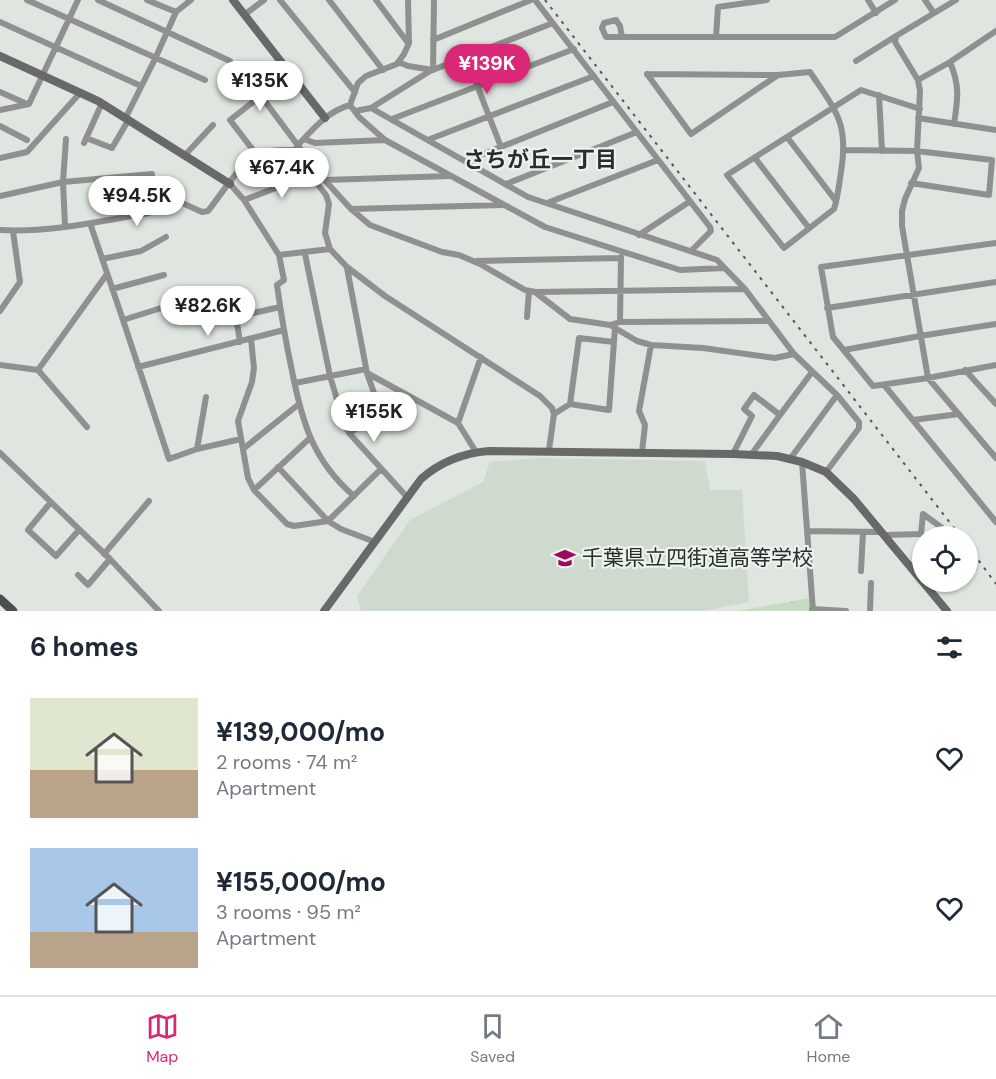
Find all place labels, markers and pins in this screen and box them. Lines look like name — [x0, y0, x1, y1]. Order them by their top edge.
pin: ¥139K — [445, 44, 529, 95]
pin: ¥135K — [218, 61, 302, 112]
pin: ¥67.4K — [233, 148, 331, 199]
pin: ¥94.5K — [88, 176, 186, 227]
pin: ¥82.6K — [159, 286, 257, 337]
pin: ¥155K — [332, 392, 416, 443]
place label: 千葉県立四街道高等学校 — [582, 544, 813, 572]
school or university icon: 千葉県立四街道高等学校 — [553, 546, 577, 570]

